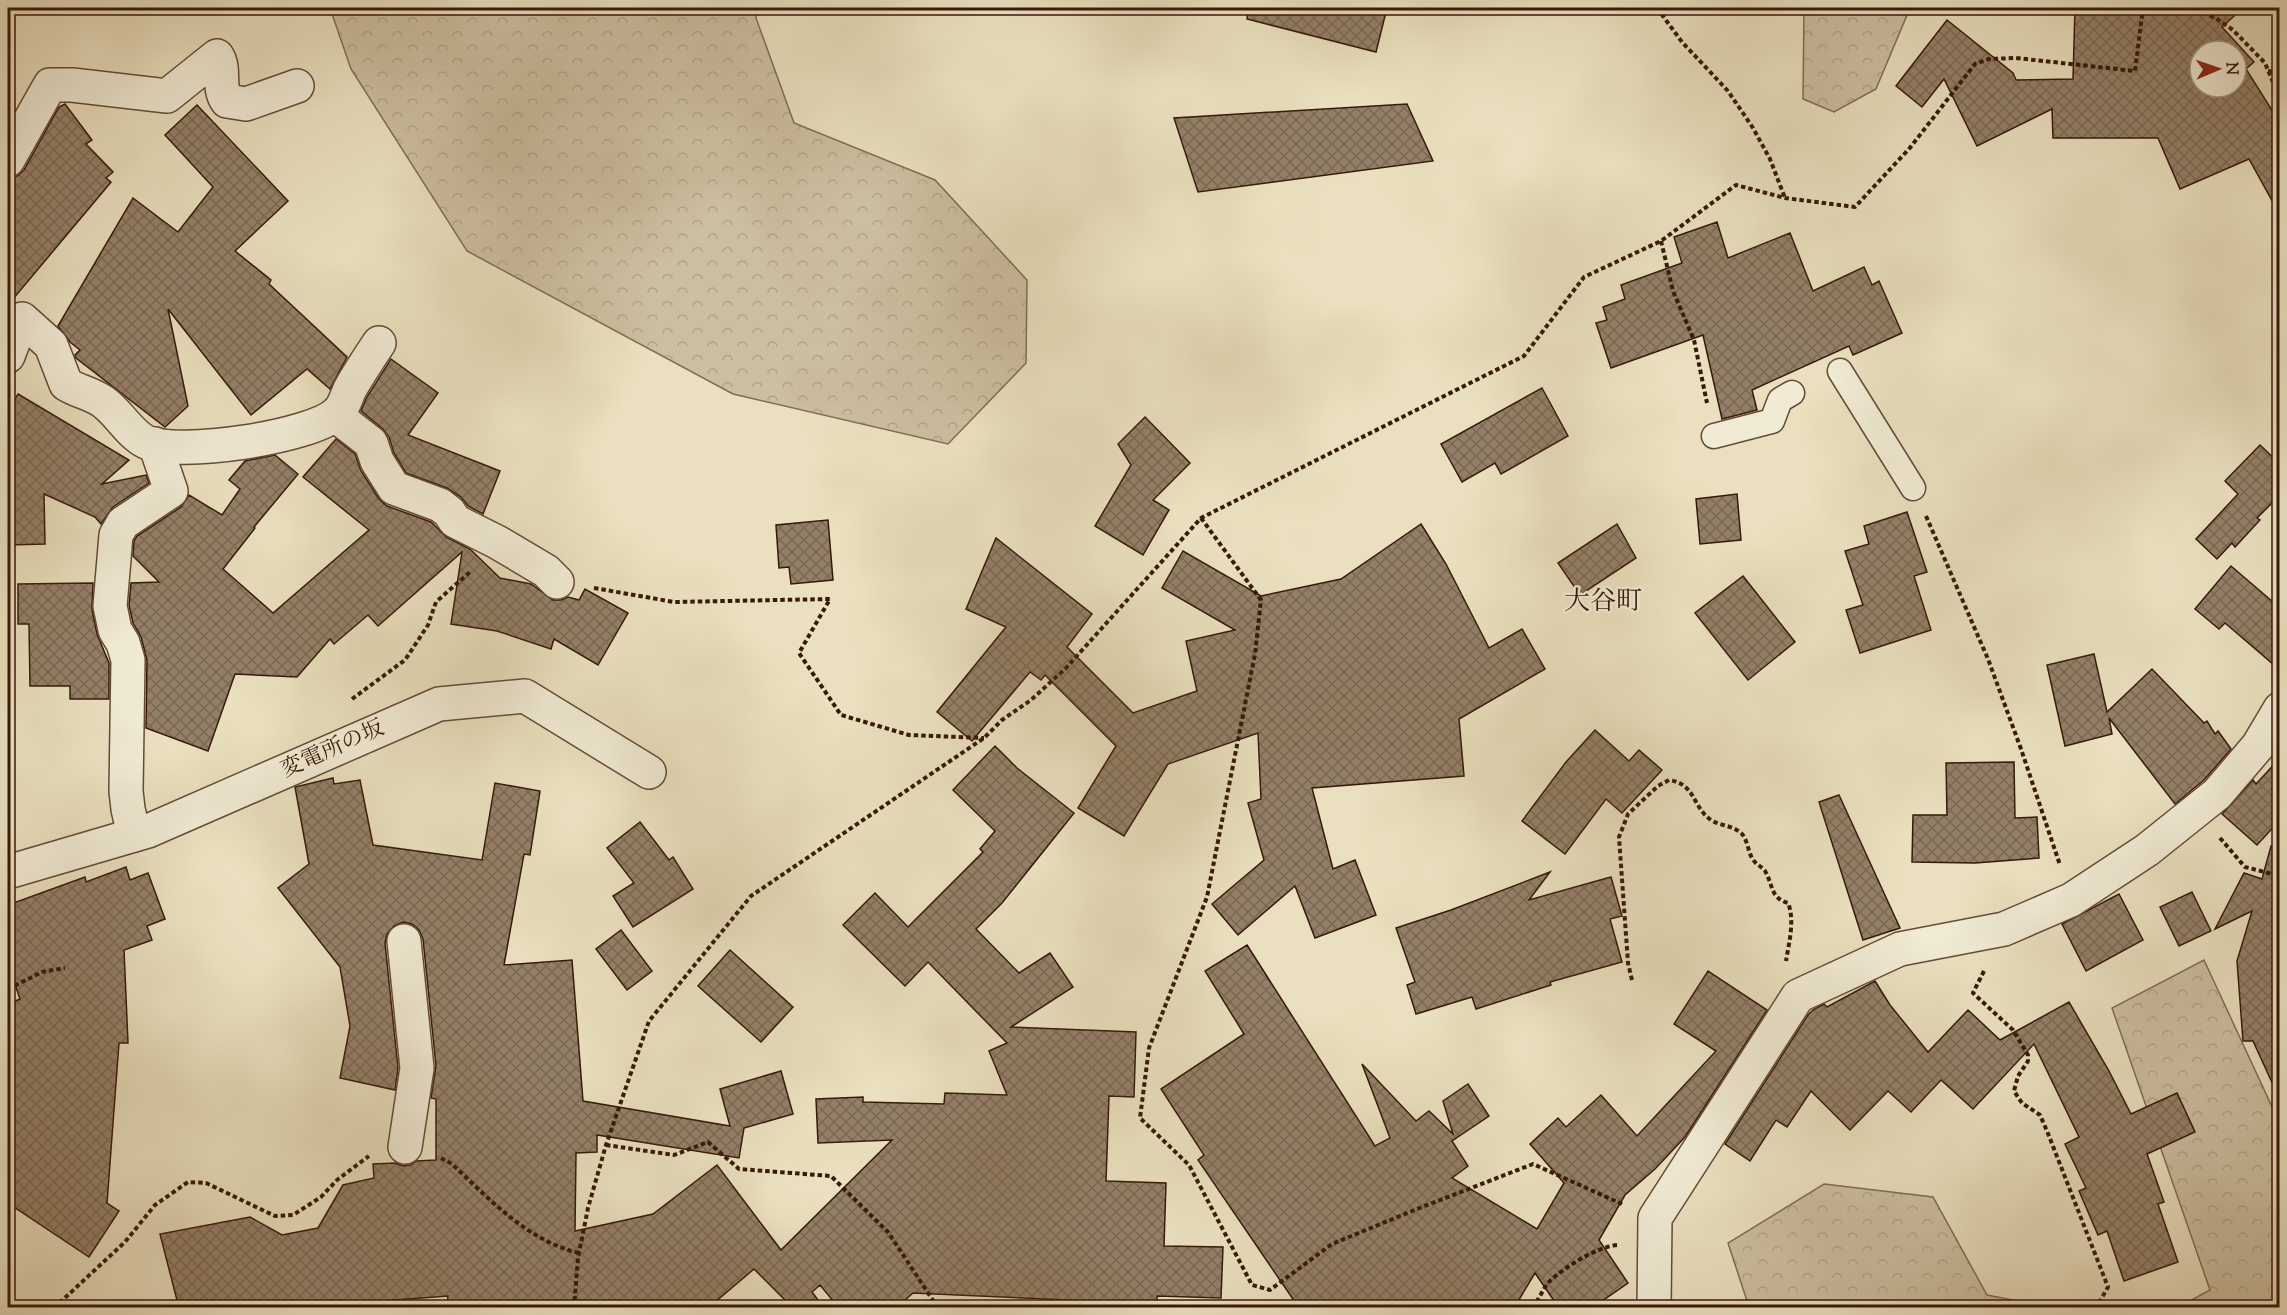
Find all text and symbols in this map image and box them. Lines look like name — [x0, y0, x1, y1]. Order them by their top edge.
north arrow — [2188, 39, 2248, 99]
text: N — [2219, 62, 2242, 76]
district label: 大谷町 — [1564, 584, 1642, 621]
street label: 変電所の坂 — [276, 713, 390, 787]

